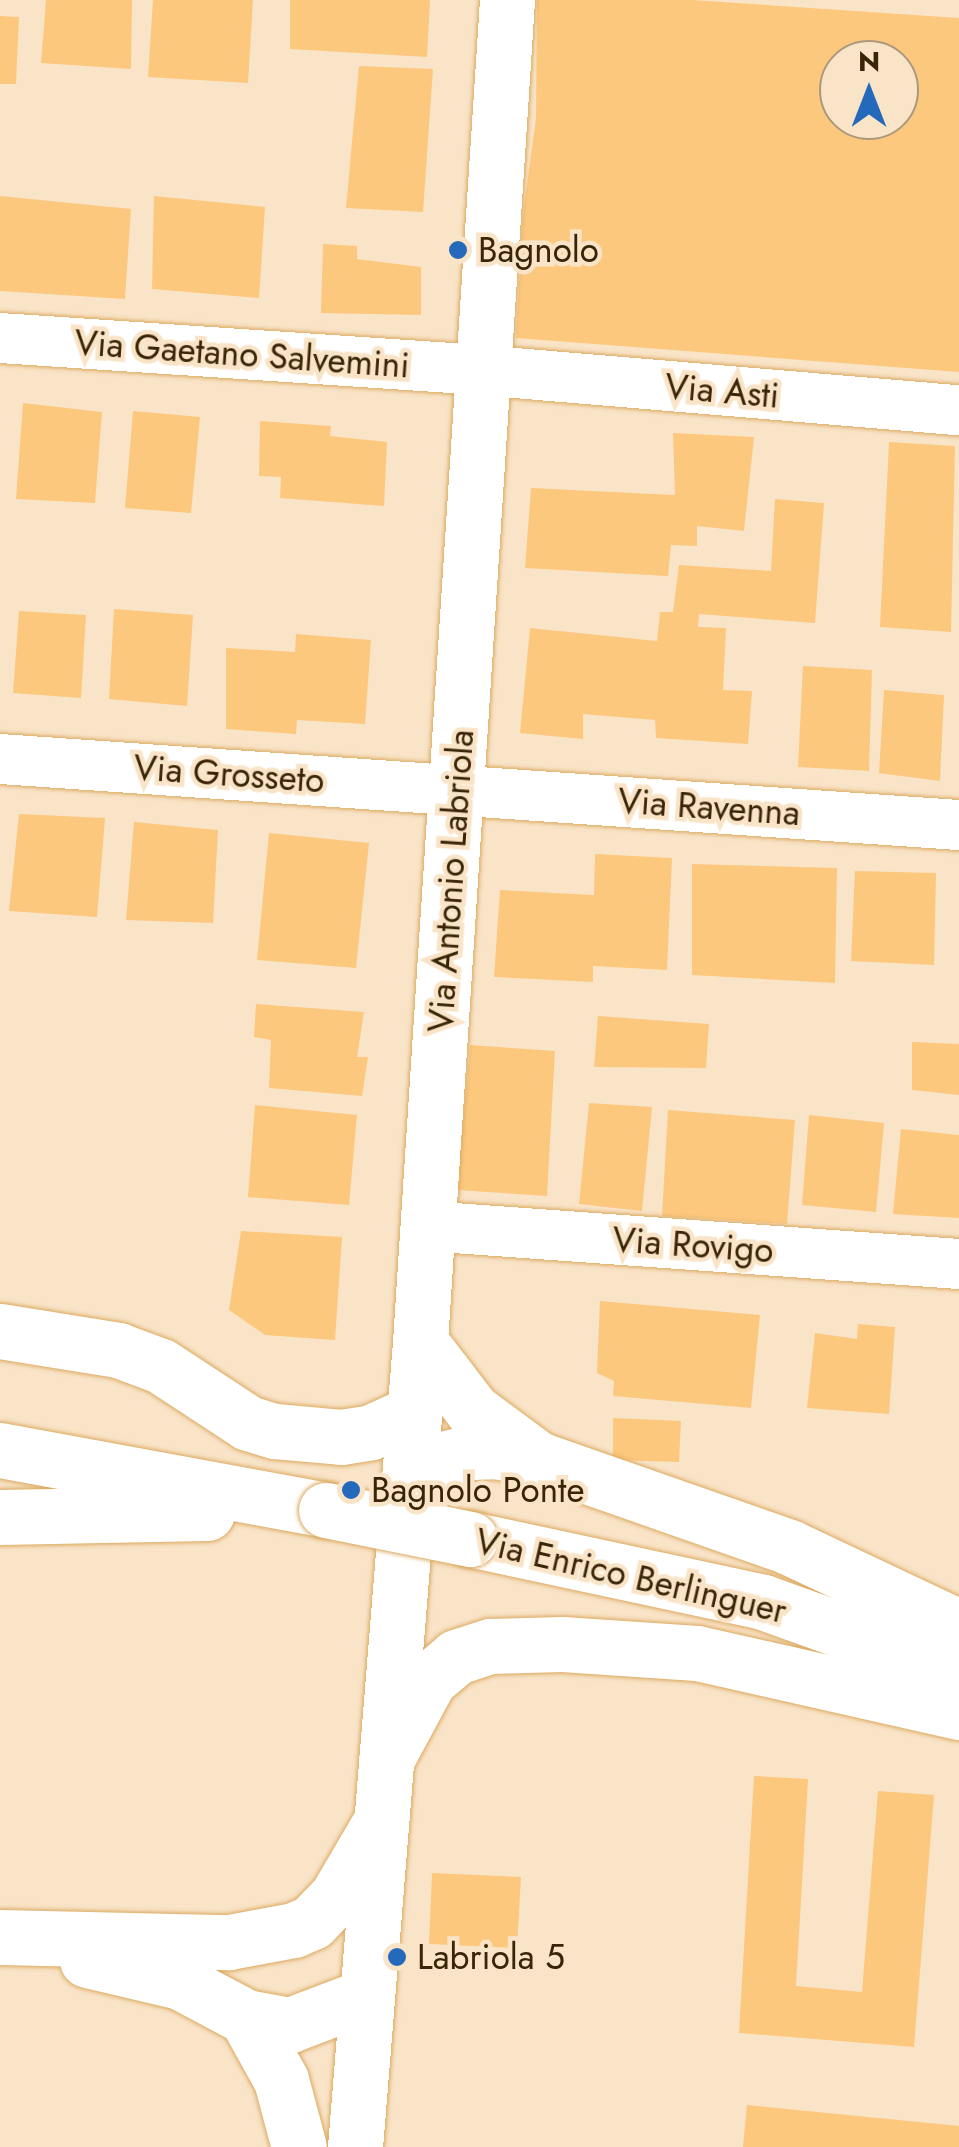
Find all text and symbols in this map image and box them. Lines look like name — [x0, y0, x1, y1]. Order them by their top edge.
north arrow — [819, 40, 919, 140]
text: N — [858, 41, 880, 82]
place label: Bagnolo — [478, 229, 599, 271]
marker: Bagnolo — [447, 239, 469, 261]
street label: Via Gaetano Salvemini — [73, 321, 411, 387]
street label: Via Asti — [663, 365, 781, 417]
street label: Via Antonio Labriola — [419, 728, 483, 1034]
street label: Via Grosseto — [132, 746, 326, 802]
street label: Via Ravenna — [617, 780, 801, 834]
street label: Via Rovigo — [611, 1218, 775, 1272]
place label: Bagnolo Ponte — [371, 1469, 584, 1511]
marker: Bagnolo Ponte — [340, 1479, 362, 1501]
street label: Via Enrico Berlinguer — [471, 1520, 791, 1632]
place label: Labriola 5 — [417, 1936, 565, 1978]
marker: Labriola 5 — [386, 1946, 408, 1968]

